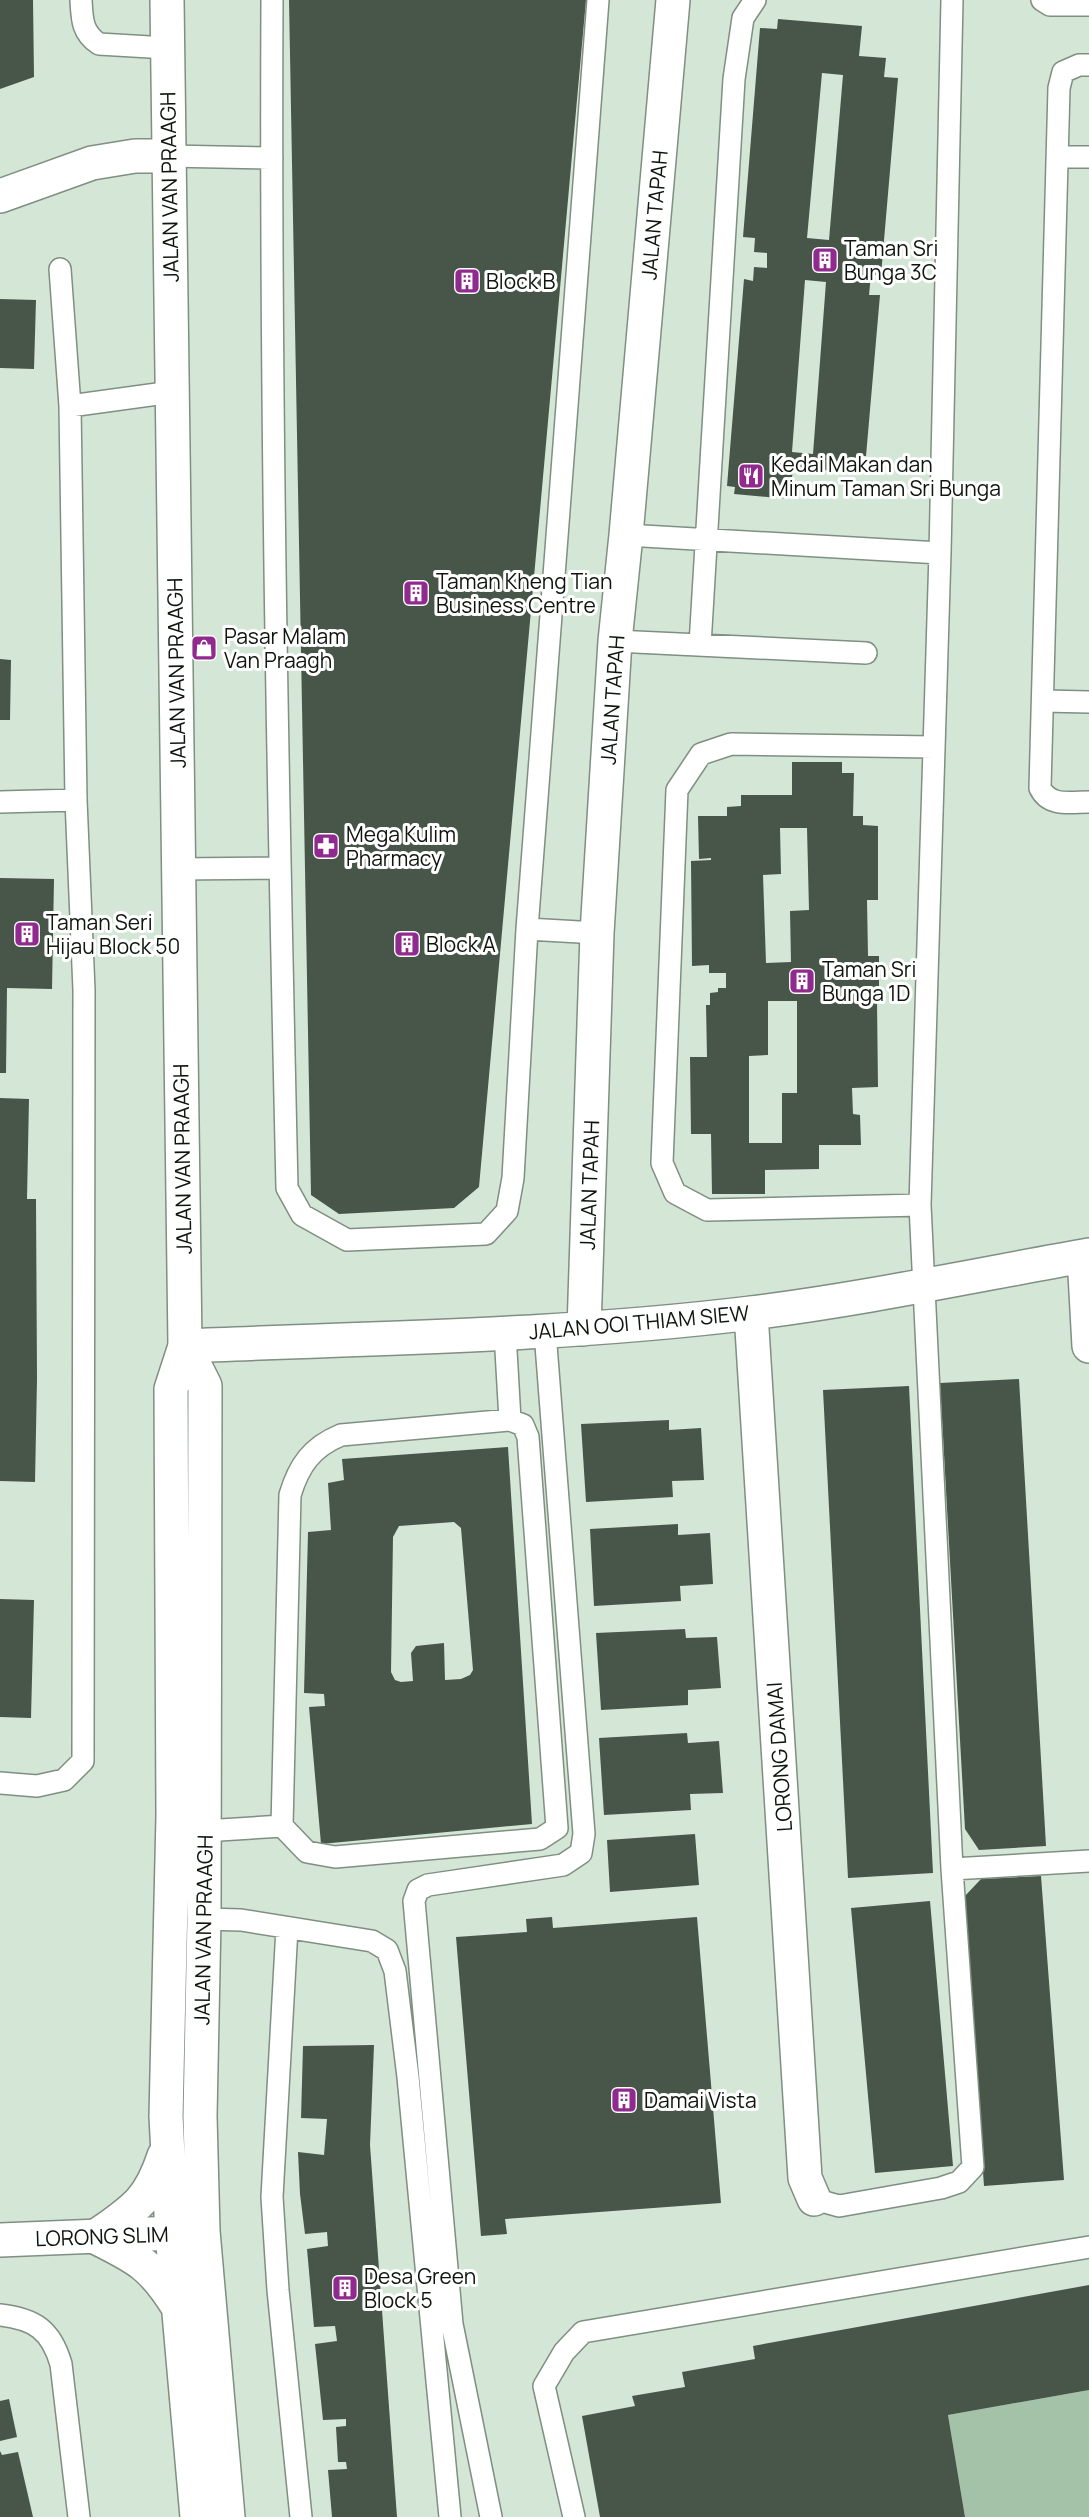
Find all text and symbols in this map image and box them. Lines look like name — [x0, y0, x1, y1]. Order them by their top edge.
street label: JALAN VAN PRAAGH — [153, 92, 185, 282]
street label: JALAN TAPAH — [634, 149, 674, 281]
place label: Taman Sri Bunga 3C — [844, 234, 938, 286]
building icon: Taman Sri Bunga 3C — [810, 245, 840, 275]
building icon: Block B — [452, 266, 482, 296]
place label: Block B — [486, 267, 555, 295]
place label: Kedai Makan dan Minum Taman Sri Bunga — [771, 450, 1001, 502]
restaurant icon: Kedai Makan dan Minum Taman Sri Bunga — [736, 461, 766, 491]
place label: Taman Kheng Tian Business Centre — [436, 567, 612, 619]
street label: JALAN VAN PRAAGH — [160, 578, 192, 768]
building icon: Taman Kheng Tian Business Centre — [401, 578, 431, 608]
place label: Pasar Malam Van Praagh — [224, 622, 346, 674]
shop icon: Pasar Malam Van Praagh — [189, 633, 219, 663]
street label: JALAN TAPAH — [594, 634, 630, 766]
place label: Mega Kulim Pharmacy — [346, 820, 456, 872]
pharmacy icon: Mega Kulim Pharmacy — [311, 831, 341, 861]
place label: Taman Seri Hijau Block 50 — [46, 908, 180, 960]
building icon: Taman Seri Hijau Block 50 — [12, 919, 42, 949]
building icon: Block A — [392, 929, 422, 959]
place label: Block A — [426, 930, 496, 958]
place label: Taman Sri Bunga 1D — [822, 955, 916, 1007]
building icon: Taman Sri Bunga 1D — [787, 966, 817, 996]
street label: JALAN VAN PRAAGH — [166, 1064, 198, 1254]
street label: JALAN TAPAH — [573, 1120, 605, 1250]
street label: JALAN OOI THIAM SIEW — [528, 1298, 751, 1346]
street label: LORONG DAMAI — [760, 1681, 798, 1833]
street label: JALAN VAN PRAAGH — [187, 1835, 219, 2025]
building icon: Damai Vista — [609, 2085, 639, 2115]
place label: Damai Vista — [644, 2086, 757, 2114]
street label: LORONG SLIM — [35, 2220, 169, 2252]
place label: Desa Green Block 5 — [364, 2262, 476, 2314]
building icon: Desa Green Block 5 — [330, 2273, 360, 2303]

